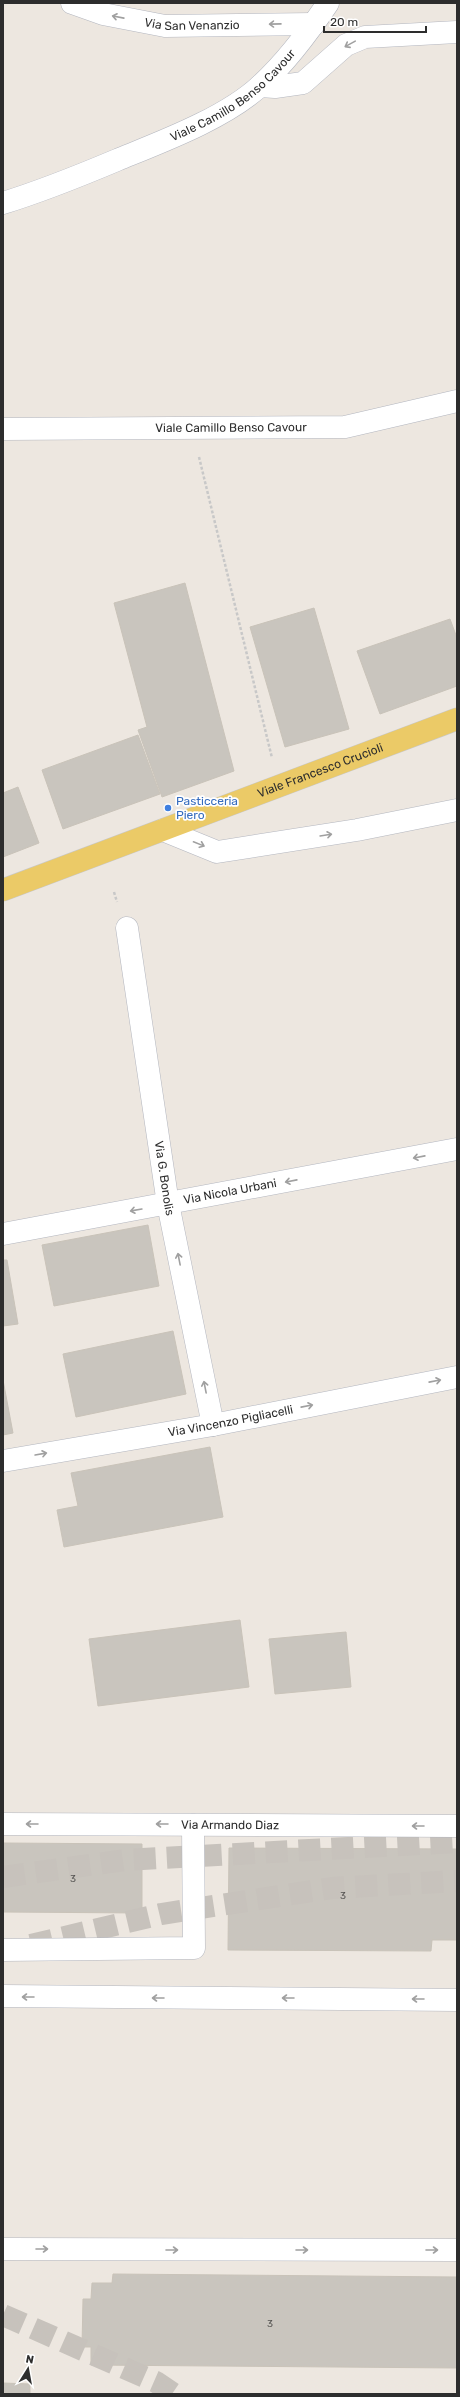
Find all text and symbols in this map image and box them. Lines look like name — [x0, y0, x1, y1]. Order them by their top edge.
scale bar — [324, 8, 426, 34]
one-way arrow — [112, 13, 125, 21]
street label: Via San Venanzio — [143, 15, 240, 33]
text: 20 m — [330, 15, 358, 29]
one-way arrow — [269, 21, 282, 28]
one-way arrow — [344, 41, 356, 49]
street label: Viale Camillo Benso Cavour — [168, 46, 299, 144]
street label: Viale Camillo Benso Cavour — [155, 420, 307, 435]
street label: Viale Francesco Crucioli — [255, 740, 385, 801]
place label: Pasticceria Piero — [176, 794, 238, 822]
marker: Pasticceria Piero — [163, 803, 173, 813]
one-way arrow — [319, 831, 332, 839]
one-way arrow — [192, 841, 204, 849]
street label: Via G. Bonolis — [152, 1140, 177, 1217]
one-way arrow — [413, 1153, 426, 1161]
street label: Via Nicola Urbani — [182, 1176, 278, 1207]
one-way arrow — [285, 1177, 298, 1185]
one-way arrow — [130, 1206, 143, 1214]
one-way arrow — [175, 1253, 183, 1266]
one-way arrow — [428, 1377, 441, 1385]
one-way arrow — [201, 1381, 209, 1394]
street label: Via Vincenzo Pigliacelli — [167, 1402, 294, 1440]
one-way arrow — [300, 1402, 313, 1410]
one-way arrow — [35, 1450, 48, 1458]
street label: Via Armando Diaz — [181, 1818, 279, 1832]
one-way arrow — [26, 1820, 39, 1828]
one-way arrow — [156, 1820, 169, 1828]
one-way arrow — [412, 1822, 425, 1830]
house number: 3 — [70, 1873, 76, 1885]
house number: 3 — [340, 1890, 346, 1902]
one-way arrow — [22, 1993, 35, 2001]
one-way arrow — [152, 1994, 165, 2002]
one-way arrow — [282, 1995, 295, 2002]
one-way arrow — [412, 1995, 425, 2003]
one-way arrow — [35, 2245, 48, 2253]
one-way arrow — [165, 2246, 178, 2254]
one-way arrow — [295, 2246, 308, 2254]
one-way arrow — [425, 2246, 438, 2254]
house number: 3 — [267, 2318, 273, 2330]
north arrow — [8, 2349, 48, 2389]
text: N — [25, 2353, 35, 2367]

